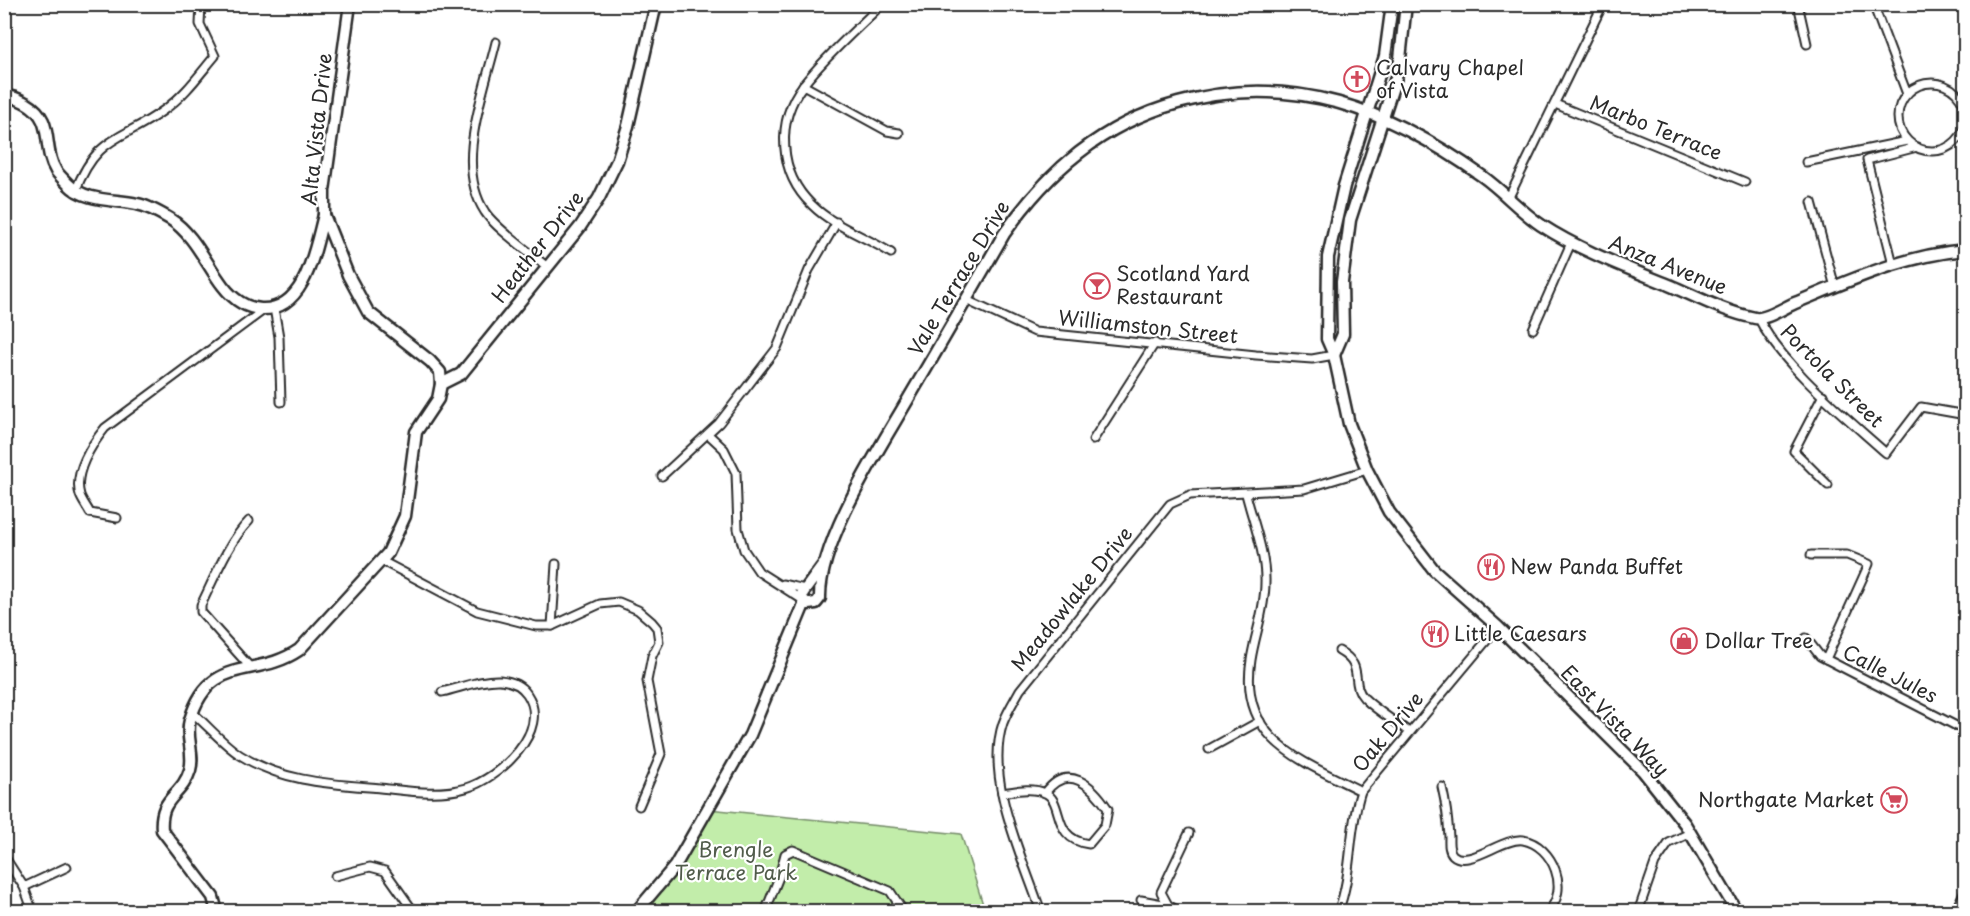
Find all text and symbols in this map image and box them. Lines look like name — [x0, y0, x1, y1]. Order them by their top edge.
street label: Alta Vista Drive — [293, 51, 339, 207]
place label: Calvary Chapel of Vista — [1376, 52, 1524, 105]
church icon: Calvary Chapel of Vista — [1342, 64, 1372, 94]
street label: Marbo Terrace — [1586, 87, 1727, 167]
street label: Heather Drive — [484, 184, 590, 309]
street label: Vale Terrace Drive — [900, 194, 1016, 361]
street label: Anza Avenue — [1605, 227, 1732, 301]
place label: Scotland Yard Restaurant — [1116, 258, 1250, 311]
bar icon: Scotland Yard Restaurant — [1082, 271, 1112, 301]
street label: Williamston Street — [1057, 302, 1240, 350]
street label: Portola Street — [1774, 317, 1891, 434]
street label: Meadowlake Drive — [1003, 520, 1139, 677]
place label: New Panda Buffet — [1510, 551, 1683, 581]
restaurant icon: New Panda Buffet — [1476, 552, 1506, 582]
place label: Little Caesars — [1454, 618, 1587, 648]
restaurant icon: Little Caesars — [1420, 619, 1450, 649]
place label: Dollar Tree — [1704, 625, 1813, 655]
shop icon: Dollar Tree — [1669, 626, 1699, 656]
street label: Calle Jules — [1838, 636, 1943, 710]
street label: East Vista Way — [1555, 658, 1677, 783]
street label: Oak Drive — [1345, 685, 1430, 778]
place label: Northgate Market — [1698, 784, 1874, 814]
supermarket icon: Northgate Market — [1879, 785, 1909, 815]
park label: Brengle Terrace Park — [675, 834, 797, 887]

